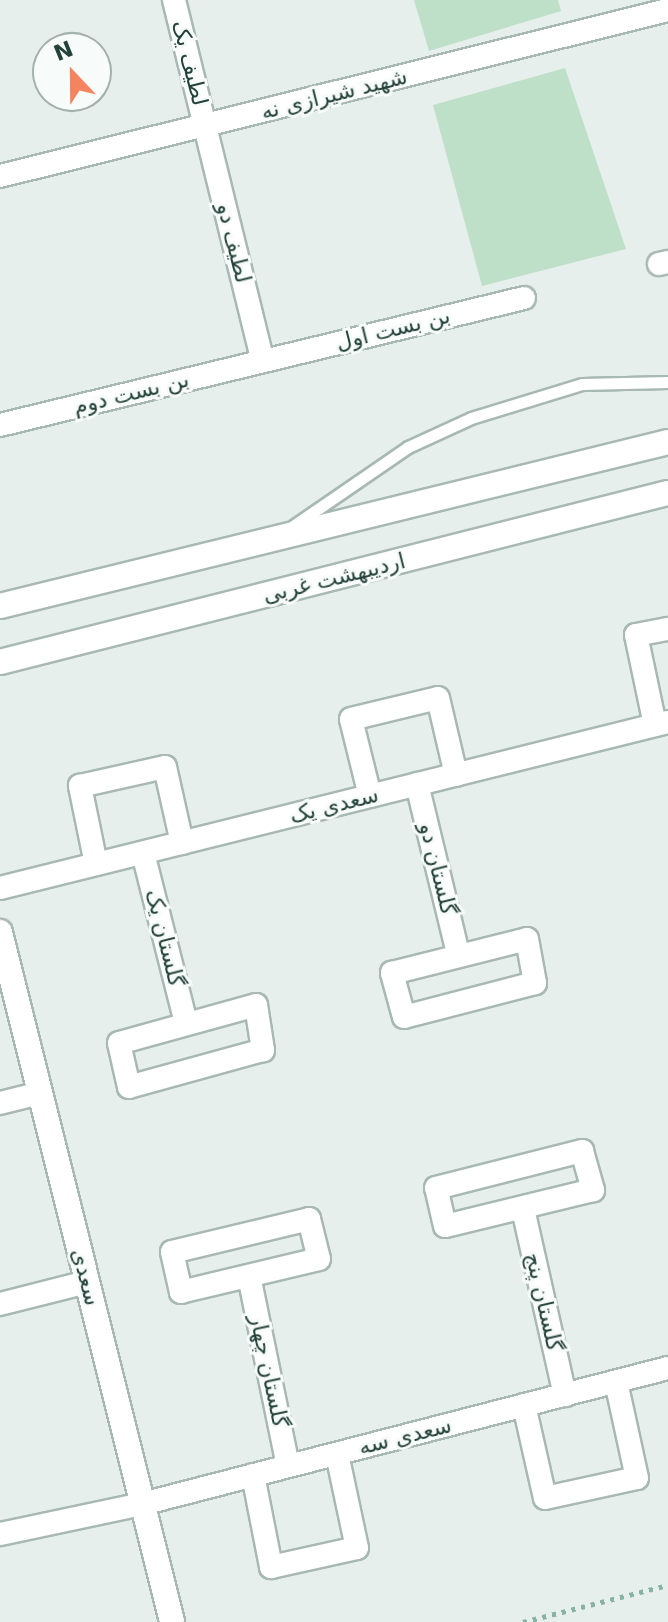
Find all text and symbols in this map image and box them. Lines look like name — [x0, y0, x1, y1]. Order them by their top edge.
street label: لطیف یک — [167, 18, 213, 108]
north arrow — [32, 32, 112, 112]
text: N — [50, 36, 77, 66]
street label: شهید شیرازی نه — [258, 63, 410, 125]
street label: لطیف دو — [211, 200, 257, 286]
street label: بن بست اول — [333, 302, 453, 356]
street label: بن بست دوم — [70, 366, 192, 420]
street label: اردیبهشت غربی — [260, 548, 408, 608]
street label: سعدی یک — [287, 781, 381, 829]
street label: گلستان دو — [414, 820, 462, 918]
street label: گلستان یک — [140, 886, 190, 990]
street label: سعدی — [66, 1246, 106, 1308]
street label: گلستان پنج — [520, 1250, 568, 1354]
street label: گلستان چهار — [244, 1312, 294, 1430]
street label: سعدی سه — [356, 1412, 454, 1460]

